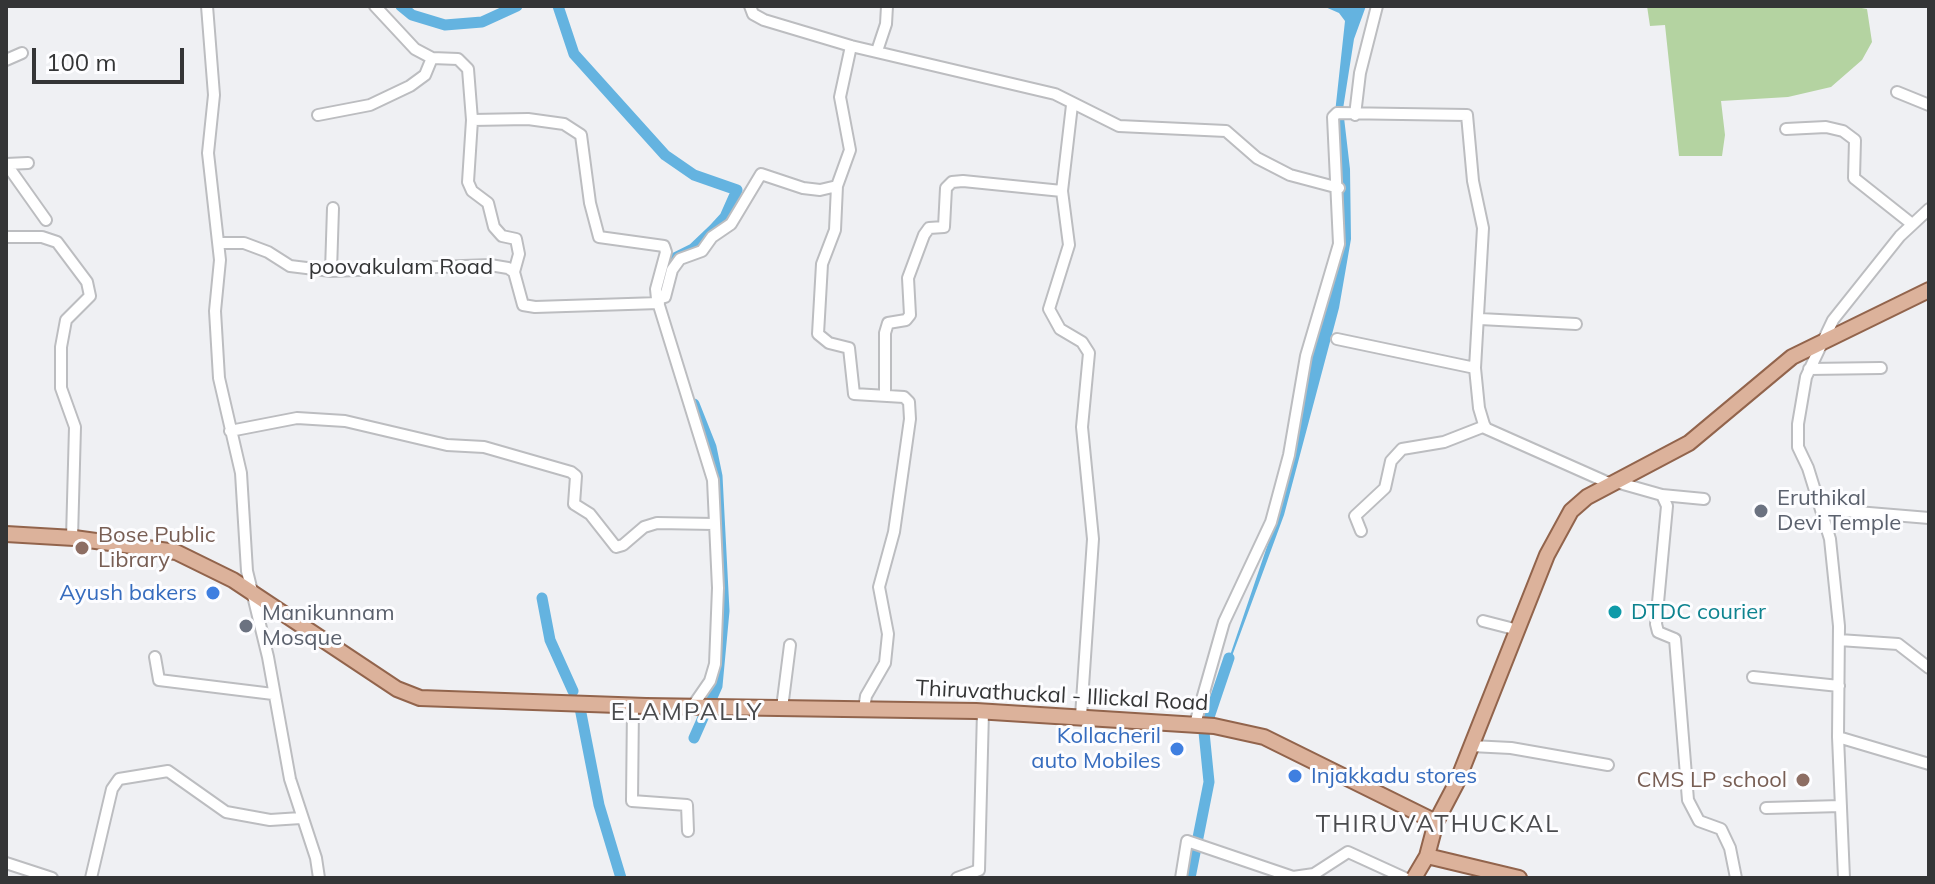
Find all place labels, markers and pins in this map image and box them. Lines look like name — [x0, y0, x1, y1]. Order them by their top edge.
place label: Eruthikal Devi Temple — [1777, 485, 1901, 536]
marker: Eruthikal Devi Temple — [1752, 502, 1770, 520]
place label: Bose Public Library — [98, 522, 216, 574]
marker: Bose Public Library — [73, 539, 91, 557]
place label: Ayush bakers — [59, 580, 197, 606]
marker: Ayush bakers — [204, 584, 222, 602]
place label: DTDC courier — [1631, 599, 1766, 625]
place label: Manikunnam Mosque — [262, 600, 395, 652]
marker: DTDC courier — [1606, 603, 1624, 621]
marker: Manikunnam Mosque — [237, 617, 255, 635]
place label: Kollacheril auto Mobiles — [1031, 723, 1161, 774]
marker: Kollacheril auto Mobiles — [1168, 740, 1186, 758]
place label: Injakkadu stores — [1311, 763, 1477, 789]
marker: Injakkadu stores — [1286, 767, 1304, 785]
place label: CMS LP school — [1637, 767, 1787, 793]
marker: CMS LP school — [1794, 771, 1812, 789]

